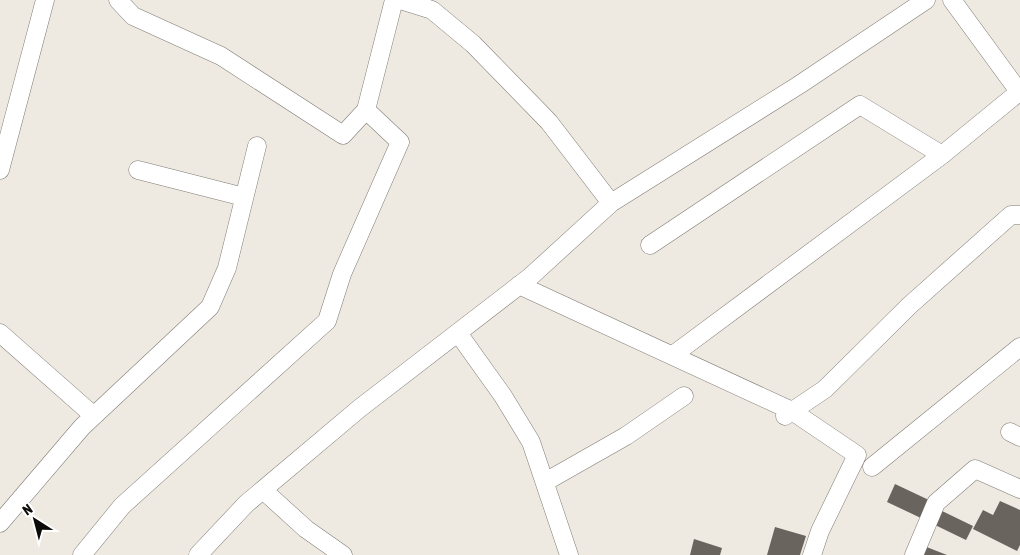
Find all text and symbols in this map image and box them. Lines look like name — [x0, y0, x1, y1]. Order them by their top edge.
north arrow — [10, 495, 60, 545]
text: N — [19, 501, 35, 518]

